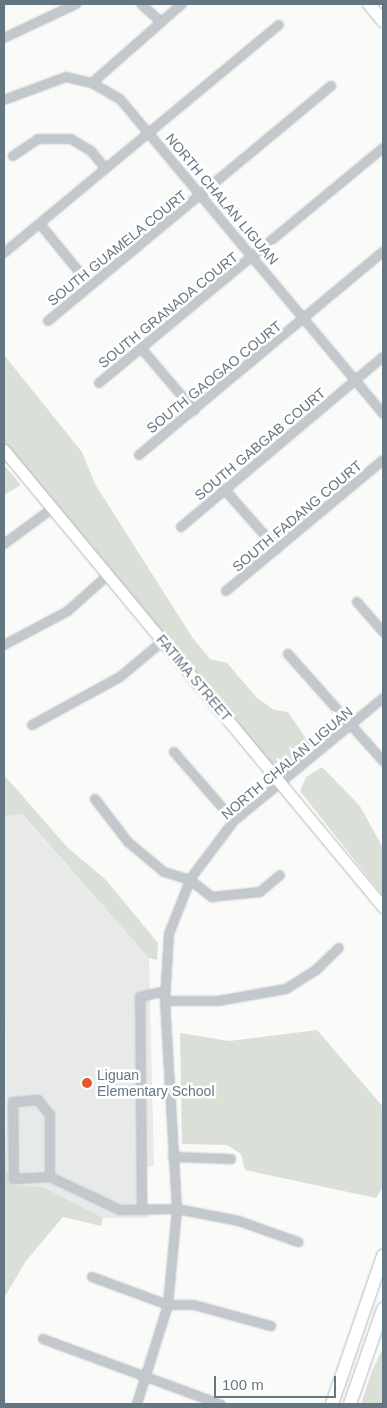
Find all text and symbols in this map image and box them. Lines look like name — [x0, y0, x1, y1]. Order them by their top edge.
street label: NORTH CHALAN LIGUAN — [162, 130, 282, 268]
street label: SOUTH GUAMELA COURT — [44, 186, 190, 310]
street label: SOUTH GRANADA COURT — [95, 248, 241, 372]
street label: SOUTH GAOGAO COURT — [143, 317, 285, 437]
street label: SOUTH GABGAB COURT — [191, 384, 329, 504]
street label: SOUTH FADANG COURT — [229, 457, 365, 575]
street label: FATIMA STREET — [153, 631, 235, 725]
street label: NORTH CHALAN LIGUAN — [218, 703, 356, 823]
place label: Liguan Elementary School — [97, 1067, 215, 1100]
marker: Liguan Elementary School — [81, 1077, 93, 1089]
scale bar — [217, 1366, 340, 1398]
text: 100 m — [222, 1376, 264, 1393]

